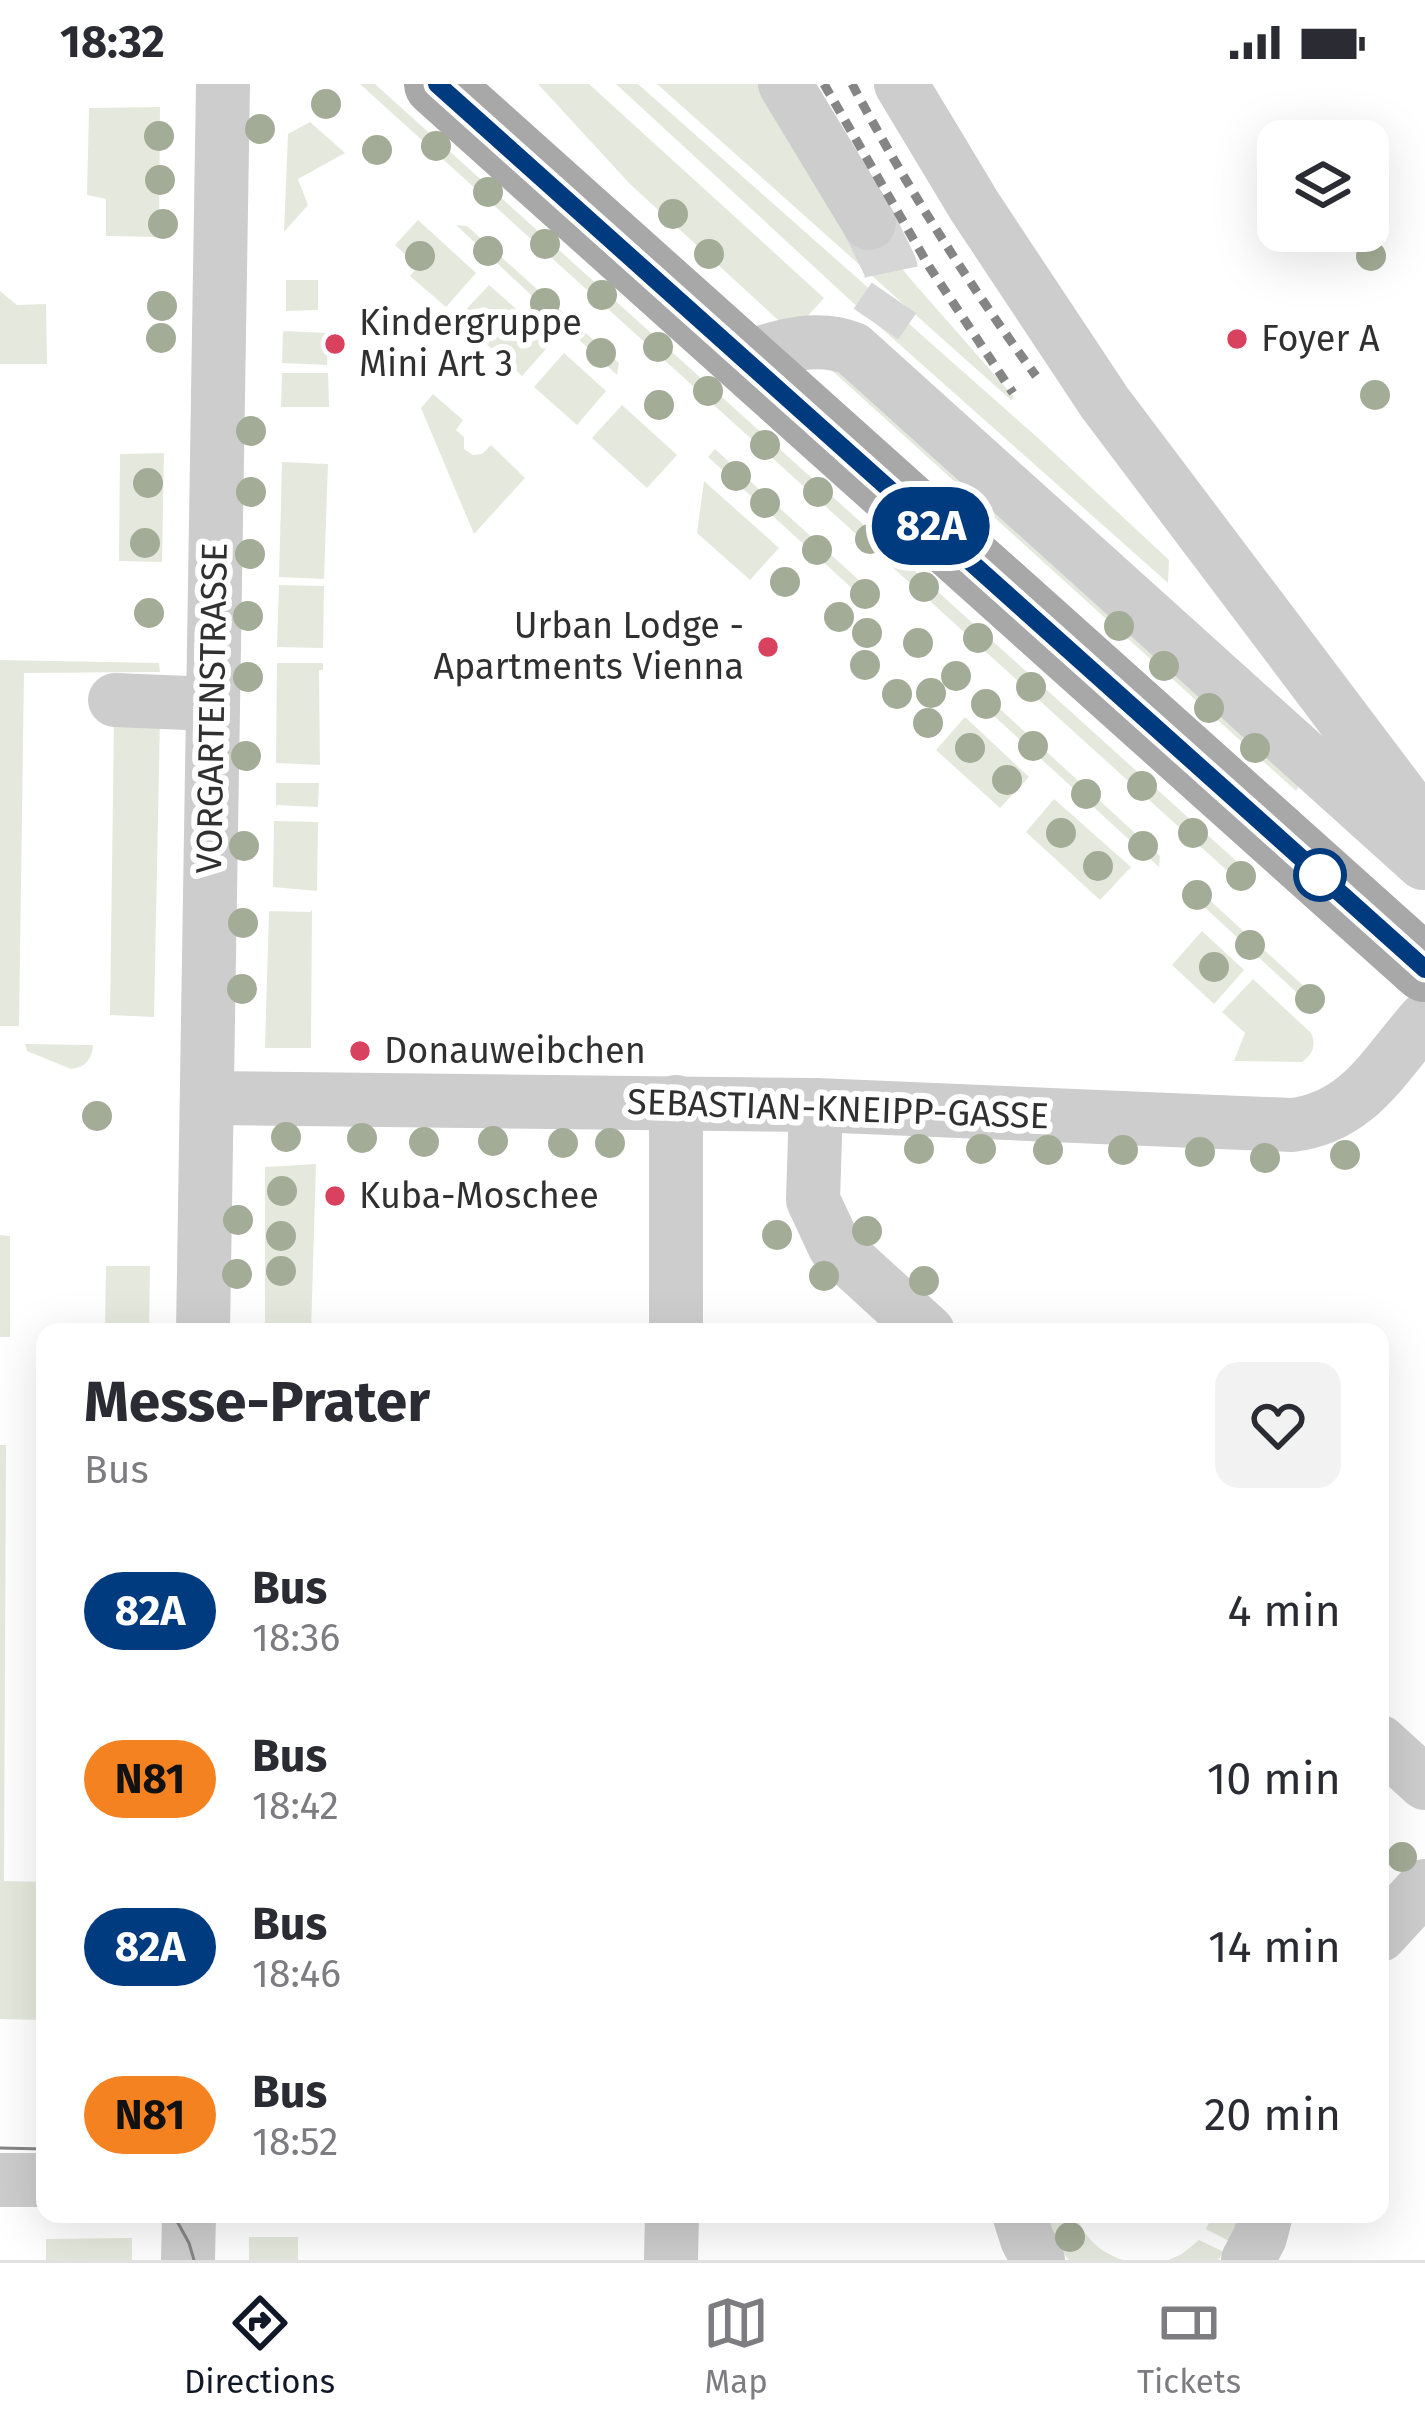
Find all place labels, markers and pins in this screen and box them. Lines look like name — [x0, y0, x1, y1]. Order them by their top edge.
place label: Kindergruppe Mini Art 3 — [359, 301, 582, 386]
place label: Foyer A — [1261, 317, 1380, 361]
marker: Foyer A — [1224, 326, 1250, 352]
marker: Kindergruppe Mini Art 3 — [322, 331, 348, 357]
place label: Urban Lodge - Apartments Vienna — [433, 604, 744, 689]
marker: Urban Lodge - Apartments Vienna — [755, 634, 781, 660]
unlabelled marker — [1295, 850, 1345, 900]
place label: Donauweibchen — [384, 1029, 646, 1073]
marker: Donauweibchen — [347, 1038, 373, 1064]
place label: Kuba-Moschee — [359, 1174, 599, 1218]
marker: Kuba-Moschee — [322, 1183, 348, 1209]

